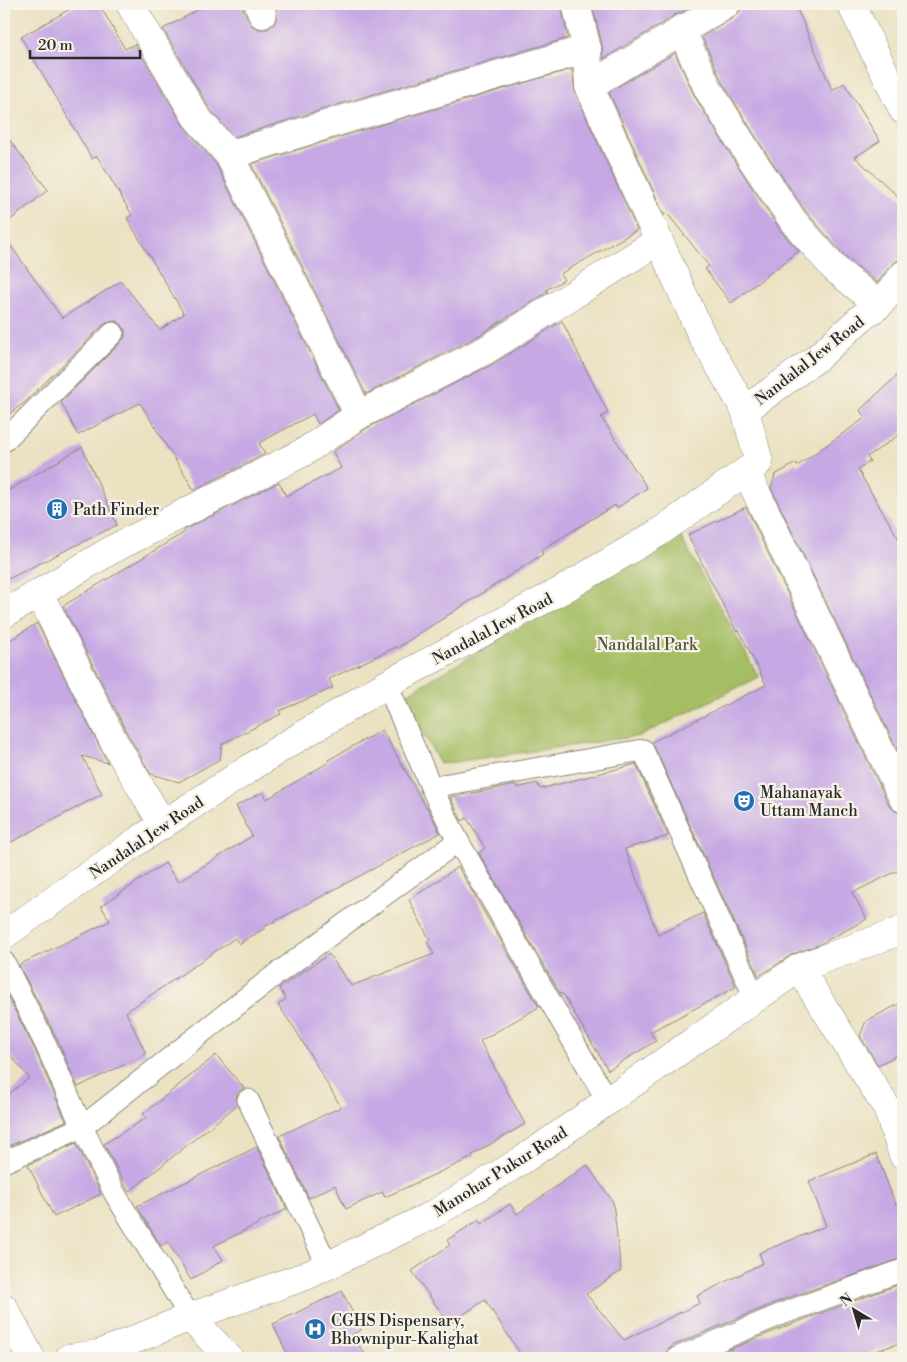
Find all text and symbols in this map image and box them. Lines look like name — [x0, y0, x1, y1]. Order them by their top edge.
scale bar — [30, 28, 140, 60]
text: 20 m — [38, 36, 73, 55]
street label: Nandalal Jew Road — [751, 312, 868, 410]
building icon: Path Finder — [45, 497, 69, 521]
place label: Path Finder — [73, 500, 159, 520]
street label: Nandalal Jew Road — [429, 589, 556, 669]
park label: Nandalal Park — [597, 635, 699, 655]
place label: Mahanayak Uttam Manch — [760, 783, 858, 821]
theatre icon: Mahanayak Uttam Manch — [732, 789, 756, 813]
street label: Nandalal Jew Road — [86, 792, 208, 883]
street label: Manohar Pukur Road — [430, 1123, 571, 1221]
north arrow — [830, 1284, 880, 1334]
text: N — [837, 1290, 857, 1311]
place label: CGHS Dispensary, Bhownipur-Kalighat — [330, 1311, 479, 1349]
hospital icon: CGHS Dispensary, Bhownipur-Kalighat — [303, 1317, 327, 1341]

